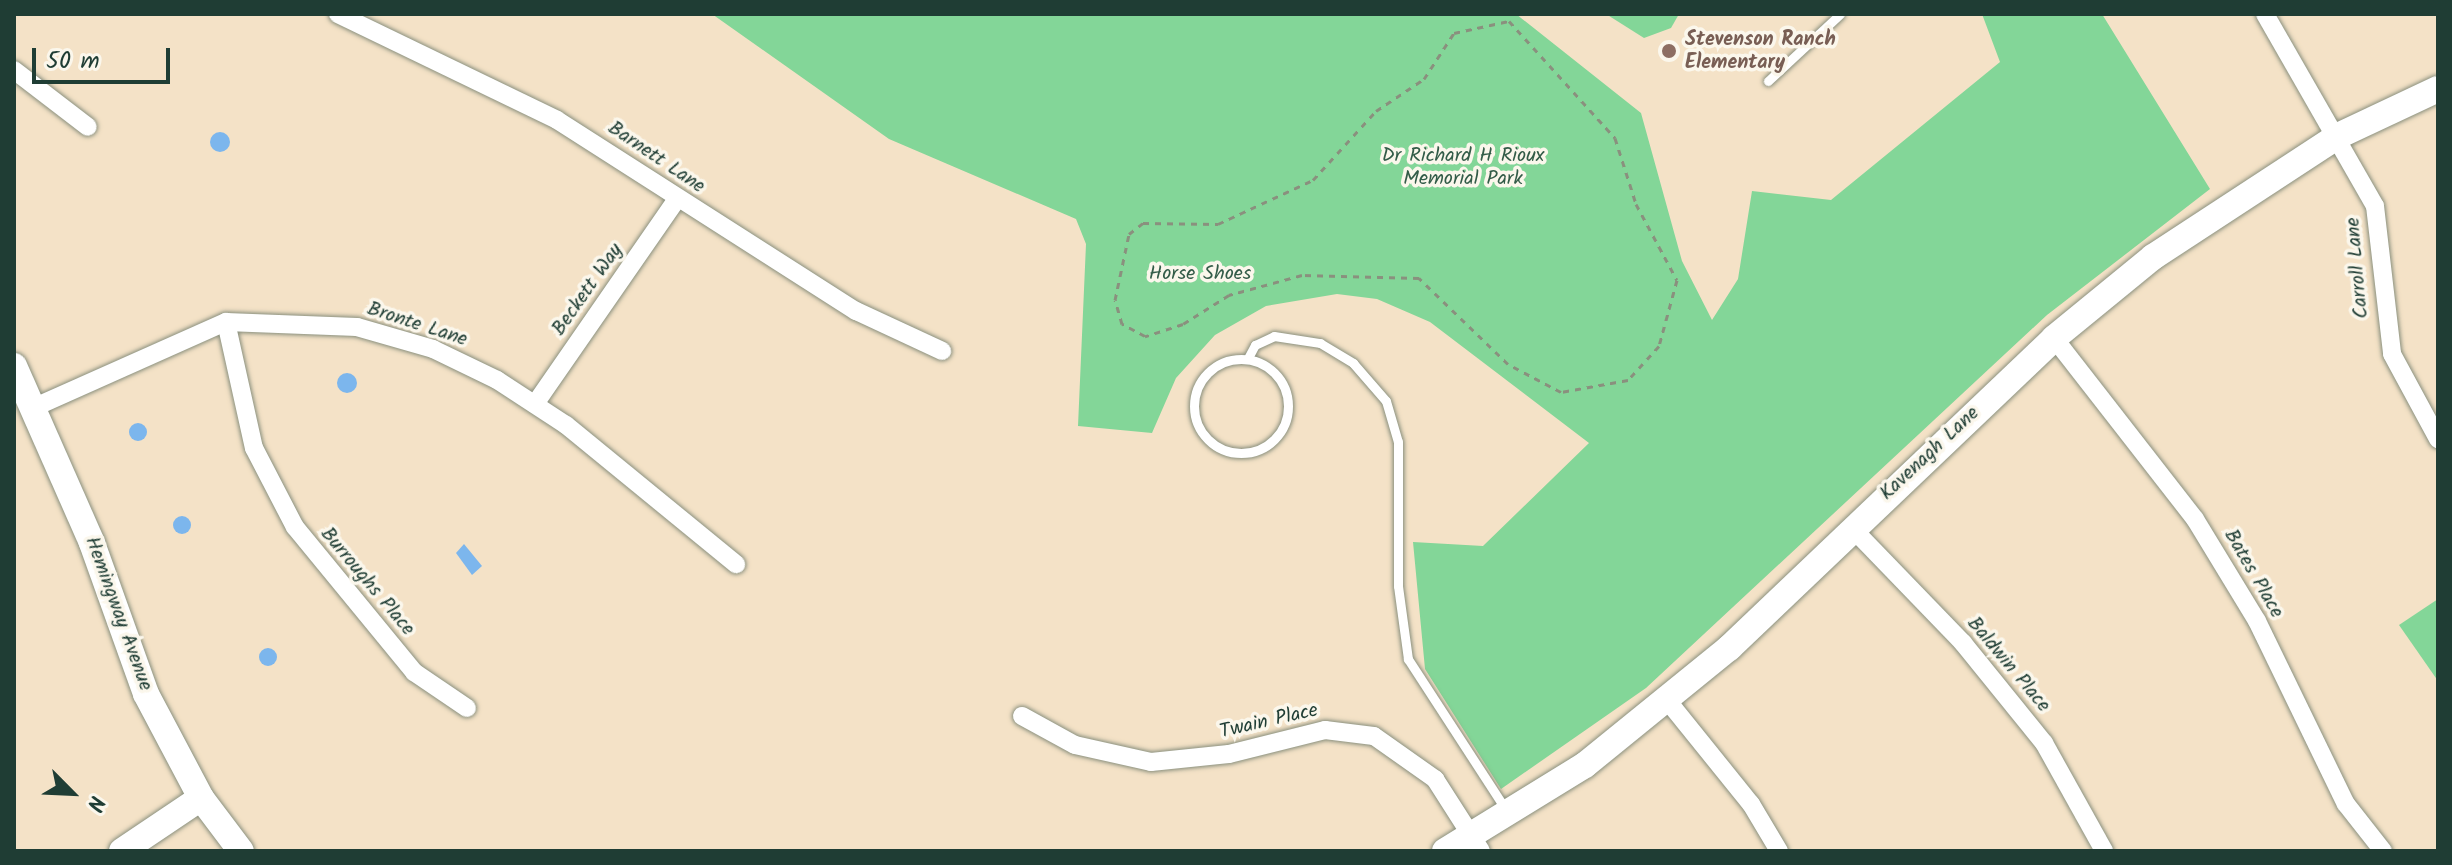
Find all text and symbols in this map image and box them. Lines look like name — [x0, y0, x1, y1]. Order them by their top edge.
place label: Stevenson Ranch Elementary — [1685, 28, 1836, 75]
scale bar — [36, 32, 174, 82]
text: 50 m — [46, 42, 100, 81]
marker: Stevenson Ranch Elementary — [1660, 42, 1678, 60]
street label: Barnett Lane — [603, 117, 709, 199]
park label: Dr Richard H Rioux Memorial Park — [1382, 145, 1544, 192]
street label: Carroll Lane — [2342, 216, 2374, 320]
street label: Beckett Way — [548, 239, 628, 341]
park label: Horse Shoes — [1149, 262, 1251, 286]
street label: Bronte Lane — [364, 298, 470, 352]
street label: Kavenagh Lane — [1875, 402, 1985, 506]
street label: Burroughs Place — [315, 523, 419, 641]
street label: Bates Place — [2218, 525, 2288, 623]
street label: Hemingway Avenue — [79, 534, 157, 694]
street label: Baldwin Place — [1961, 612, 2055, 718]
street label: Twain Place — [1218, 699, 1320, 745]
north arrow — [32, 753, 112, 833]
text: N — [76, 789, 113, 816]

